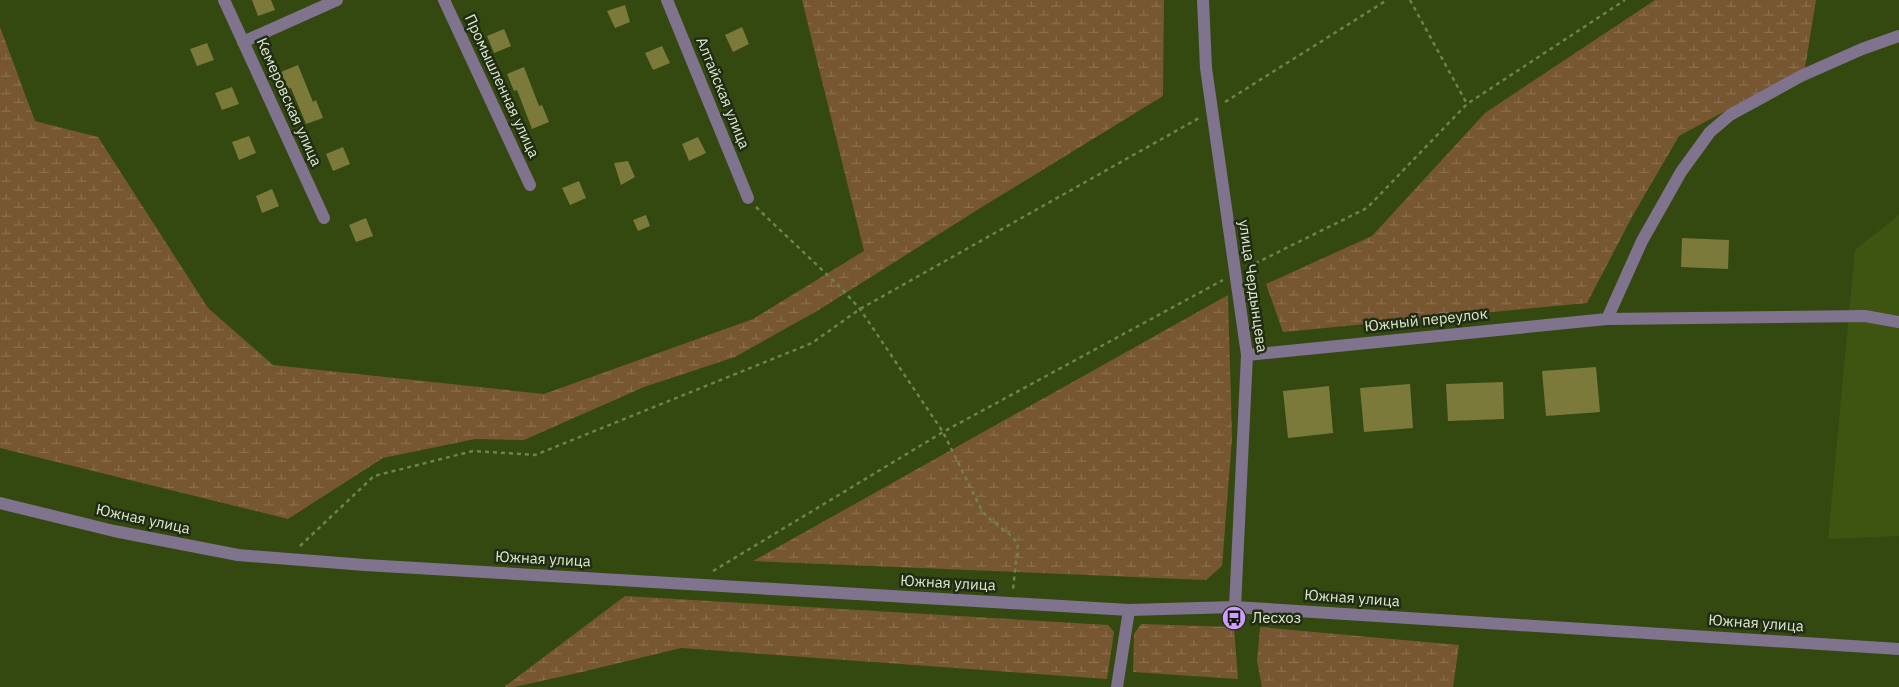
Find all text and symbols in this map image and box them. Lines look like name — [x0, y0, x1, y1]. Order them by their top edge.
street label: Промышленная улица — [461, 11, 544, 161]
street label: Алтайская улица — [692, 34, 755, 151]
street label: Кемеровская улица — [253, 35, 326, 169]
street label: улица Чердынцева — [1235, 218, 1272, 354]
street label: Южный переулок — [1363, 304, 1489, 335]
street label: Южная улица — [94, 499, 192, 538]
street label: Южная улица — [495, 547, 591, 570]
street label: Южная улица — [900, 571, 996, 594]
street label: Южная улица — [1304, 585, 1400, 610]
bus stop icon: Лесхоз — [1221, 605, 1247, 631]
place label: Лесхоз — [1252, 608, 1301, 627]
street label: Южная улица — [1708, 610, 1804, 635]

